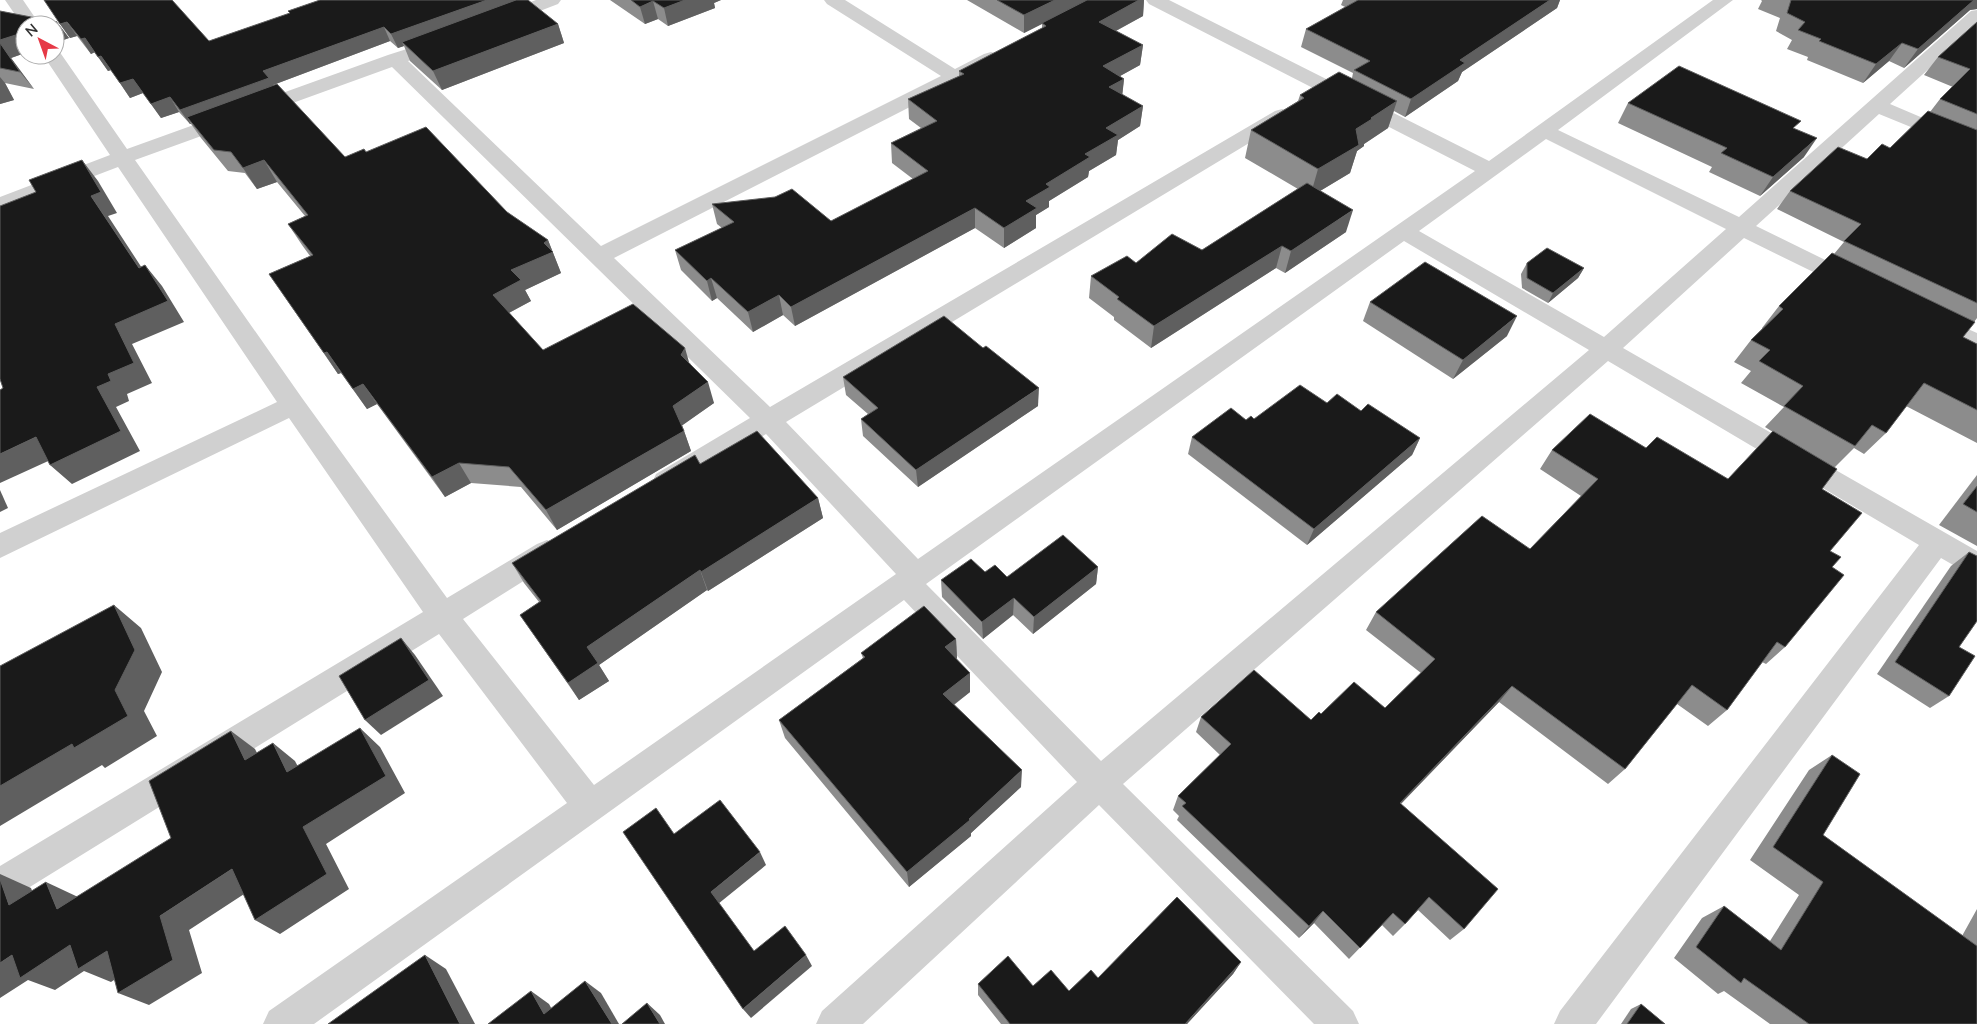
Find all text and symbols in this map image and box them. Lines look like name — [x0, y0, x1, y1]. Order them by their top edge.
north arrow — [15, 15, 65, 65]
text: N — [21, 20, 41, 40]

